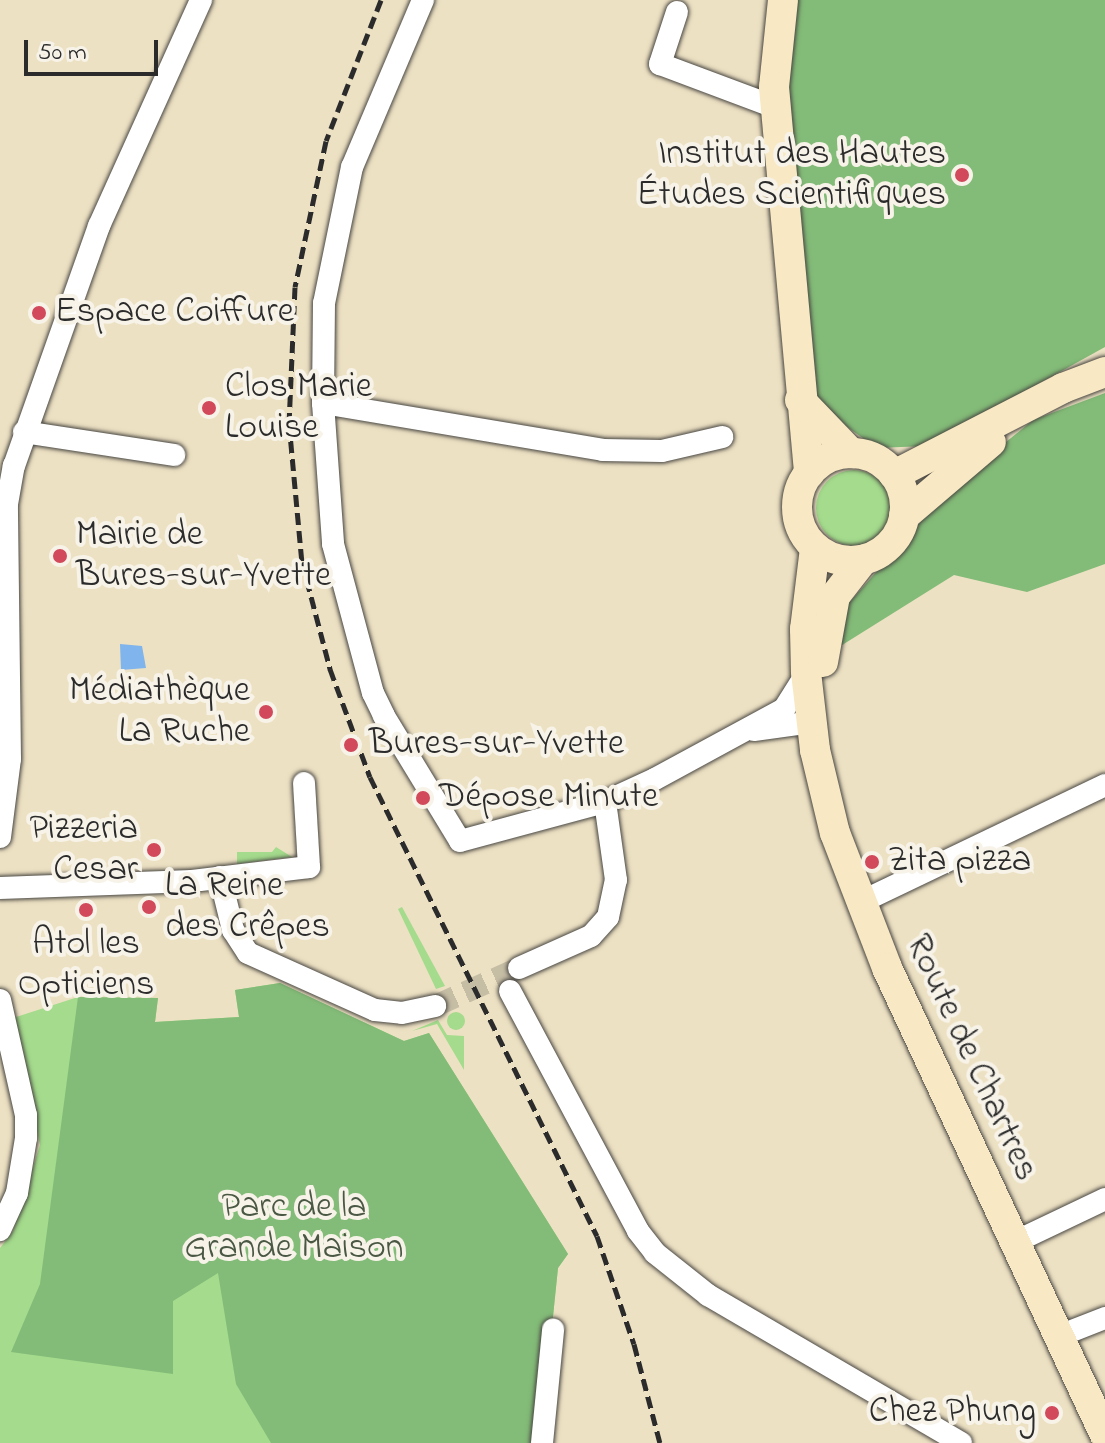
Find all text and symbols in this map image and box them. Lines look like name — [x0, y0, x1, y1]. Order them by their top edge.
scale bar — [28, 24, 162, 74]
text: 50 m — [38, 36, 87, 71]
place label: Institut des Hautes Études Scientifiques — [637, 132, 946, 217]
marker: Institut des Hautes Études Scientifiques — [953, 166, 971, 184]
place label: Espace Coiffure — [55, 291, 294, 335]
marker: Espace Coiffure — [30, 304, 48, 322]
place label: Clos Marie Louise — [225, 365, 372, 450]
marker: Clos Marie Louise — [200, 399, 218, 417]
place label: Mairie de Bures-sur-Yvette — [76, 513, 331, 598]
marker: Mairie de Bures-sur-Yvette — [51, 547, 69, 565]
place label: Médiathèque La Ruche — [69, 669, 250, 754]
marker: Médiathèque La Ruche — [257, 703, 275, 721]
place label: Bures-sur-Yvette — [369, 723, 624, 767]
marker: Bures-sur-Yvette — [340, 734, 362, 756]
place label: Dépose Minute — [439, 776, 658, 820]
marker: Dépose Minute — [414, 789, 432, 807]
place label: Pizzeria Cesar — [29, 807, 138, 892]
place label: Zita pizza — [888, 840, 1031, 884]
marker: Pizzeria Cesar — [145, 841, 163, 859]
marker: Zita pizza — [863, 853, 881, 871]
place label: La Reine des Crêpes — [165, 864, 330, 949]
marker: La Reine des Crêpes — [140, 898, 158, 916]
marker: Atol les Opticiens — [77, 901, 95, 919]
place label: Atol les Opticiens — [18, 922, 154, 1007]
street label: Route de Chartres — [895, 928, 1047, 1188]
park label: Parc de la Grande Maison — [185, 1185, 403, 1270]
place label: Chez Phung — [869, 1391, 1036, 1435]
marker: Chez Phung — [1043, 1404, 1061, 1422]

